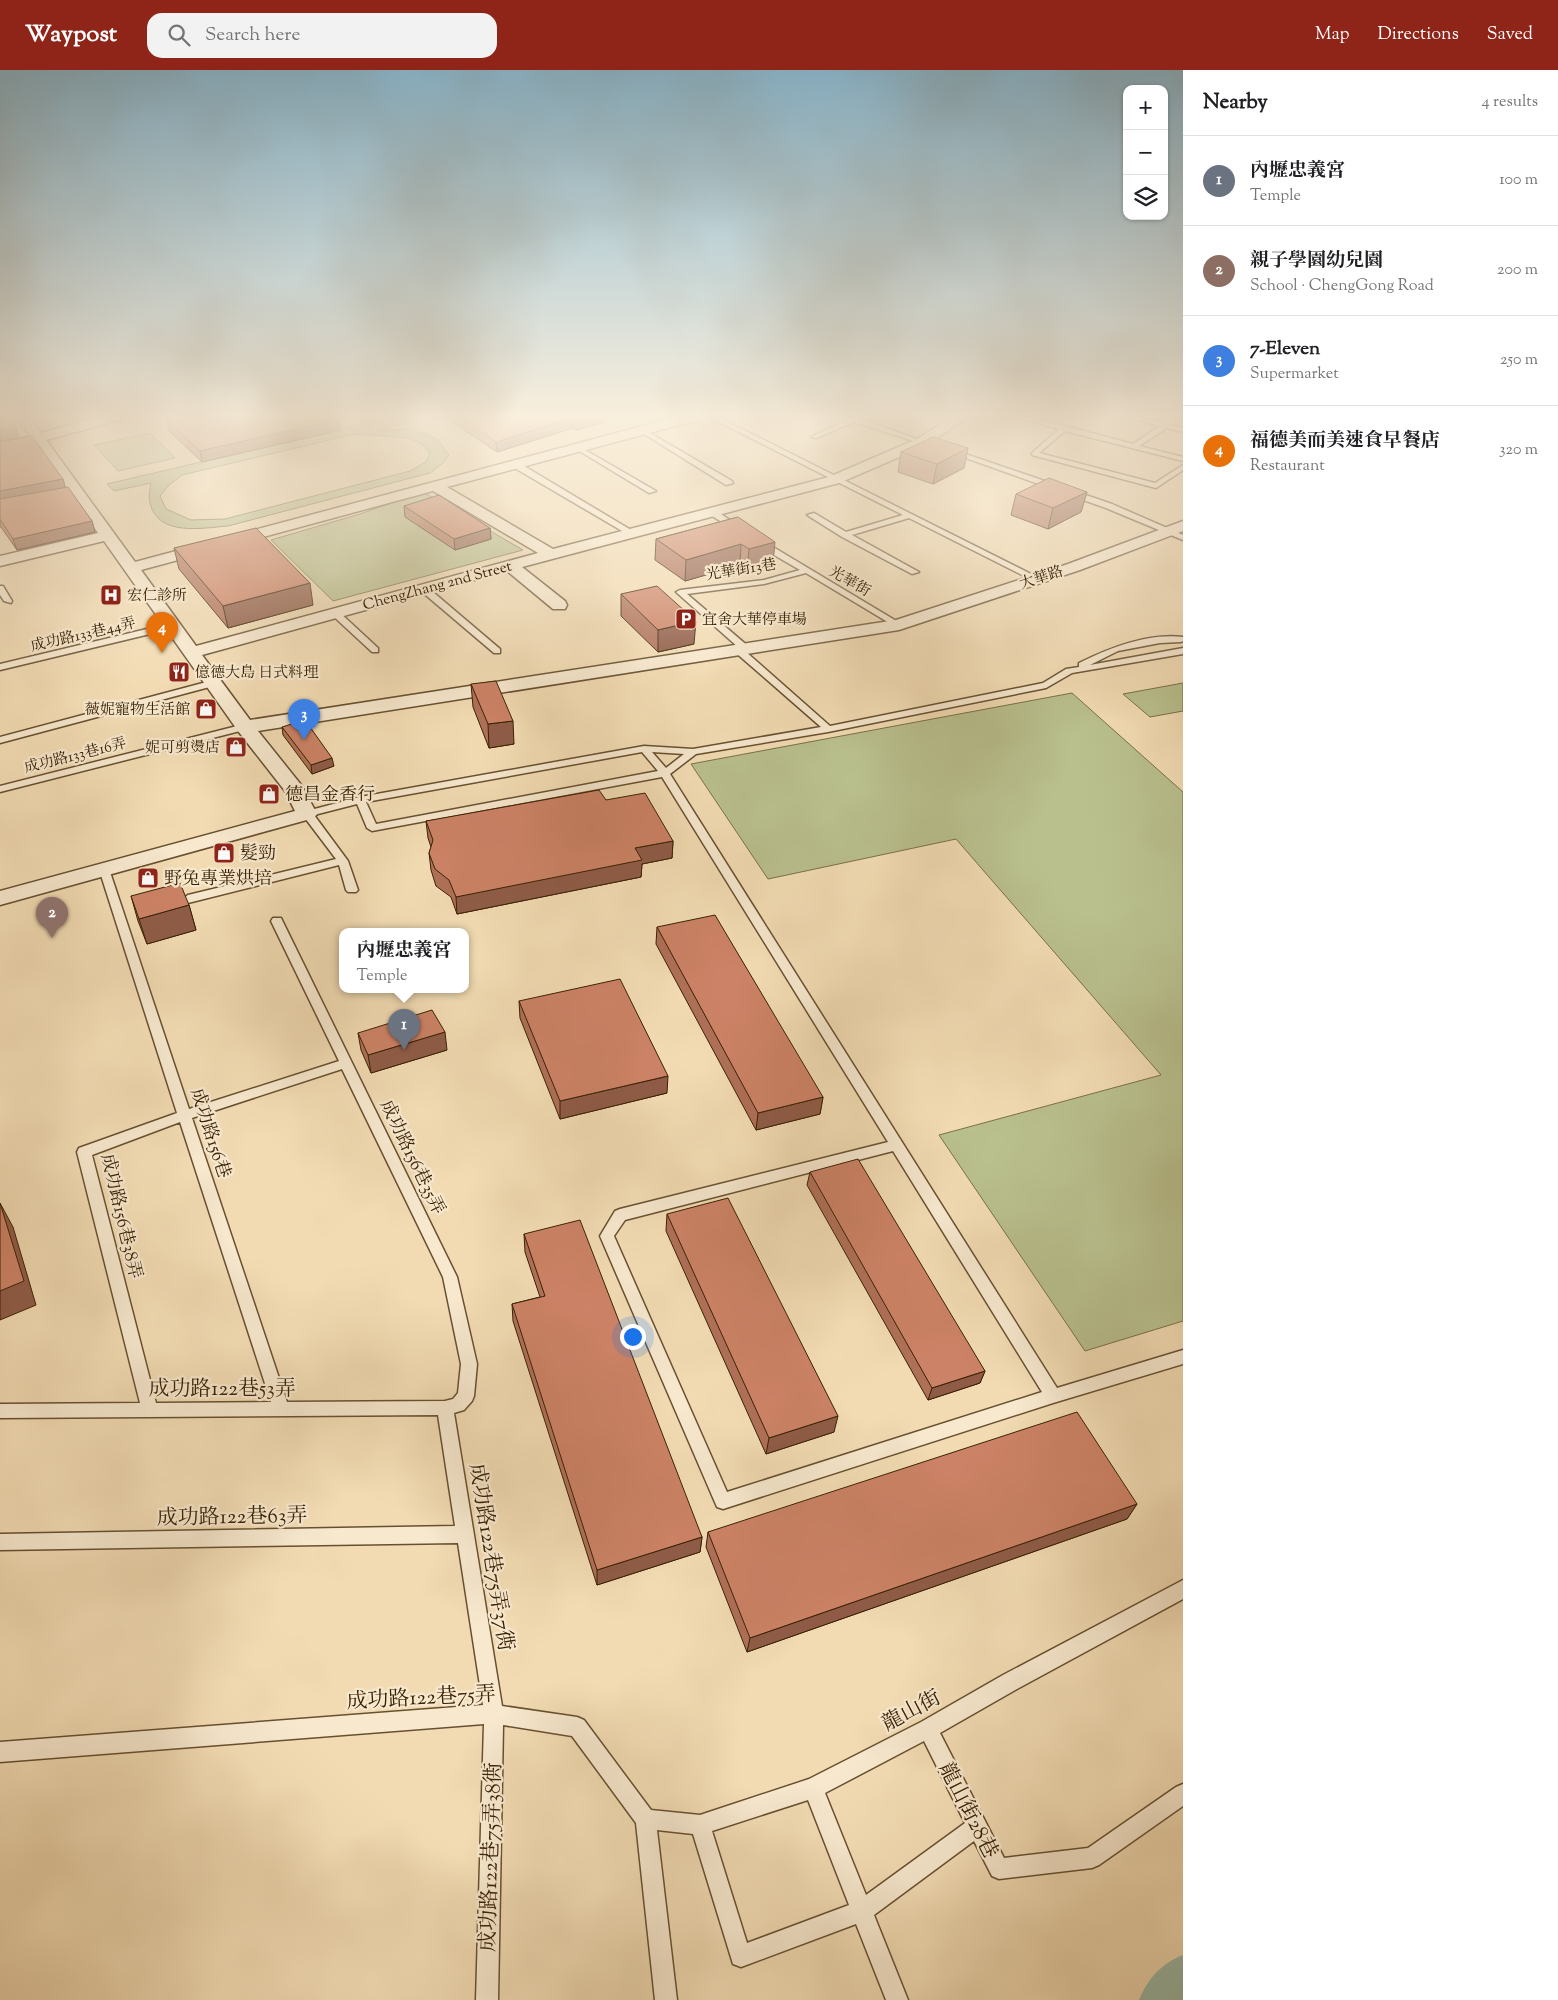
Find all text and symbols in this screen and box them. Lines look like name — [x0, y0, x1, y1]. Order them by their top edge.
search box — [147, 13, 497, 58]
text: Waypost — [25, 18, 117, 52]
icon: search — [165, 21, 193, 49]
text: Search here — [205, 22, 300, 49]
text: Map — [1315, 22, 1350, 48]
text: Directions — [1378, 22, 1459, 48]
text: Saved — [1487, 22, 1533, 48]
map controls — [1123, 85, 1168, 220]
button: + — [1123, 85, 1168, 130]
text: Nearby — [1203, 88, 1268, 118]
text: 4 results — [1482, 91, 1538, 114]
button: − — [1123, 130, 1168, 175]
text: 內壢忠義宮 — [1250, 158, 1345, 185]
text: 1 — [1216, 169, 1222, 192]
text: 100 m — [1499, 169, 1538, 192]
button: layers — [1123, 175, 1168, 220]
text: Temple — [1250, 185, 1301, 208]
text: 親子學園幼兒園 — [1250, 248, 1383, 275]
text: 2 — [1215, 259, 1223, 282]
text: 200 m — [1497, 259, 1538, 282]
text: School · ChengGong Road — [1250, 275, 1434, 298]
text: 7-Eleven — [1250, 336, 1320, 363]
text: 3 — [1216, 349, 1222, 372]
text: 250 m — [1500, 349, 1538, 372]
text: Supermarket — [1250, 363, 1339, 386]
text: 福德美而美速食早餐店 — [1250, 428, 1440, 455]
text: 4 — [1215, 439, 1223, 462]
text: 320 m — [1499, 439, 1538, 462]
text: Restaurant — [1250, 455, 1325, 478]
street label: 光華街13巷 — [704, 555, 778, 586]
street label: ChengZhang 2nd Street — [361, 556, 514, 616]
street label: 大華路 — [1017, 561, 1066, 595]
street label: 光華街 — [825, 562, 874, 603]
hospital icon: 宏仁診所 — [99, 583, 123, 607]
place label: 宏仁診所 — [127, 586, 187, 607]
parking icon: 宜舍大華停車場 — [674, 607, 698, 631]
place label: 宜舍大華停車場 — [702, 610, 807, 631]
pin: 4 — [146, 612, 178, 653]
street label: 成功路133巷44弄 — [29, 613, 138, 658]
restaurant icon: 億德大島 日式料理 — [167, 660, 191, 684]
place label: 億德大島 日式料理 — [195, 663, 319, 684]
shop icon: 薇妮寵物生活館 — [194, 697, 218, 721]
pin: 3 — [288, 699, 320, 740]
place label: 薇妮寵物生活館 — [85, 700, 190, 721]
street label: 成功路133巷16弄 — [22, 734, 129, 779]
shop icon: 妮可剪燙店 — [224, 735, 248, 759]
place label: 妮可剪燙店 — [145, 738, 220, 759]
shop icon: 德昌金香行 — [257, 782, 281, 806]
place label: 德昌金香行 — [285, 783, 375, 809]
shop icon: 髮勁 — [212, 841, 236, 865]
place label: 髮勁 — [240, 842, 276, 868]
shop icon: 野兔專業烘培 — [136, 866, 160, 890]
place label: 野兔專業烘培 — [164, 867, 272, 893]
pin: 2 — [36, 897, 68, 938]
popup — [339, 928, 469, 993]
text: 內壢忠義宮 — [356, 938, 452, 965]
text: Temple — [356, 965, 407, 988]
pin: 1 — [388, 1009, 420, 1050]
street label: 成功路156巷 — [182, 1085, 236, 1182]
street label: 成功路156巷35弄 — [372, 1096, 450, 1220]
street label: 成功路156巷38弄 — [93, 1151, 147, 1281]
your location — [620, 1324, 646, 1350]
street label: 成功路122巷53弄 — [148, 1375, 296, 1405]
street label: 成功路122巷75弄37衖 — [460, 1461, 520, 1653]
street label: 成功路122巷63弄 — [156, 1502, 308, 1534]
street label: 成功路122巷75弄 — [346, 1680, 497, 1718]
street label: 龍山街 — [877, 1684, 947, 1740]
street label: 龍山街28巷 — [930, 1758, 1004, 1864]
street label: 成功路122巷75弄38衖 — [474, 1762, 510, 1952]

